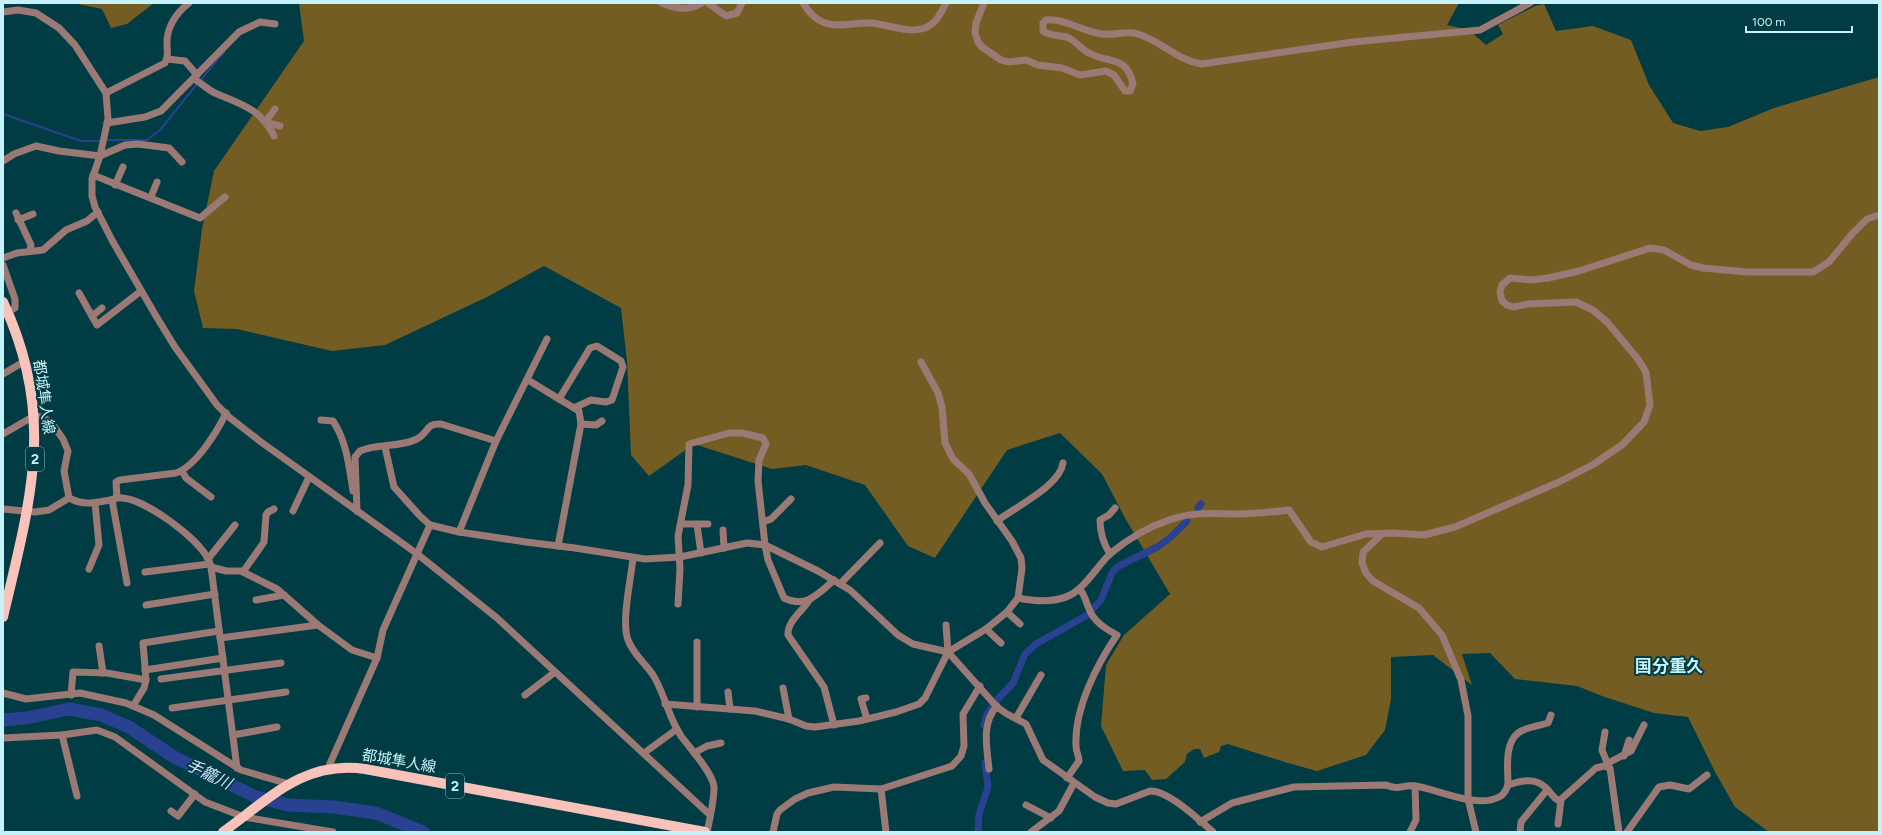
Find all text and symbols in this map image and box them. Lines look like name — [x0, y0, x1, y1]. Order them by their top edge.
scale bar — [1746, 8, 1852, 34]
text: 100 m — [1752, 15, 1786, 29]
street label: 都城隼人線 — [30, 359, 58, 435]
road number: 2 — [26, 447, 44, 471]
district label: 国分重久 — [1635, 656, 1703, 676]
street label: 都城隼人線 — [360, 746, 438, 776]
water label: 手籠川 — [183, 755, 237, 794]
road number: 2 — [446, 774, 464, 798]

